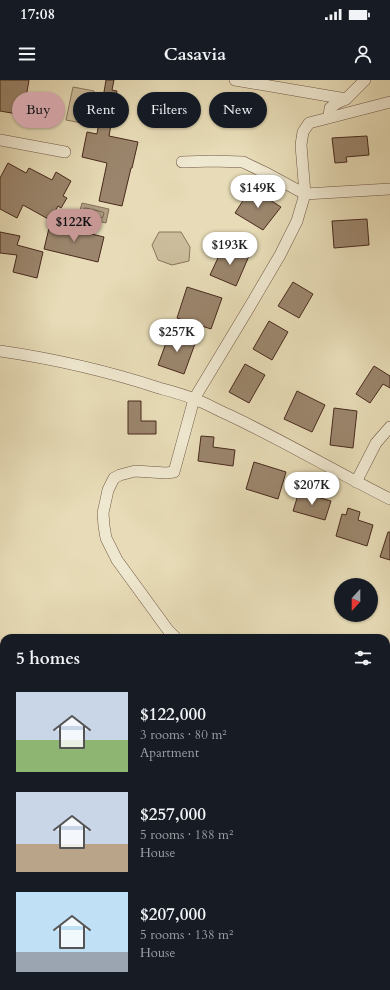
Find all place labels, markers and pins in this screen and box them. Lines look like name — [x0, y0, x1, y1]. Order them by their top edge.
pin: $149K — [230, 175, 286, 209]
pin: $122K — [46, 209, 102, 243]
pin: $193K — [202, 232, 258, 266]
pin: $257K — [149, 319, 205, 353]
pin: $207K — [284, 472, 340, 506]

